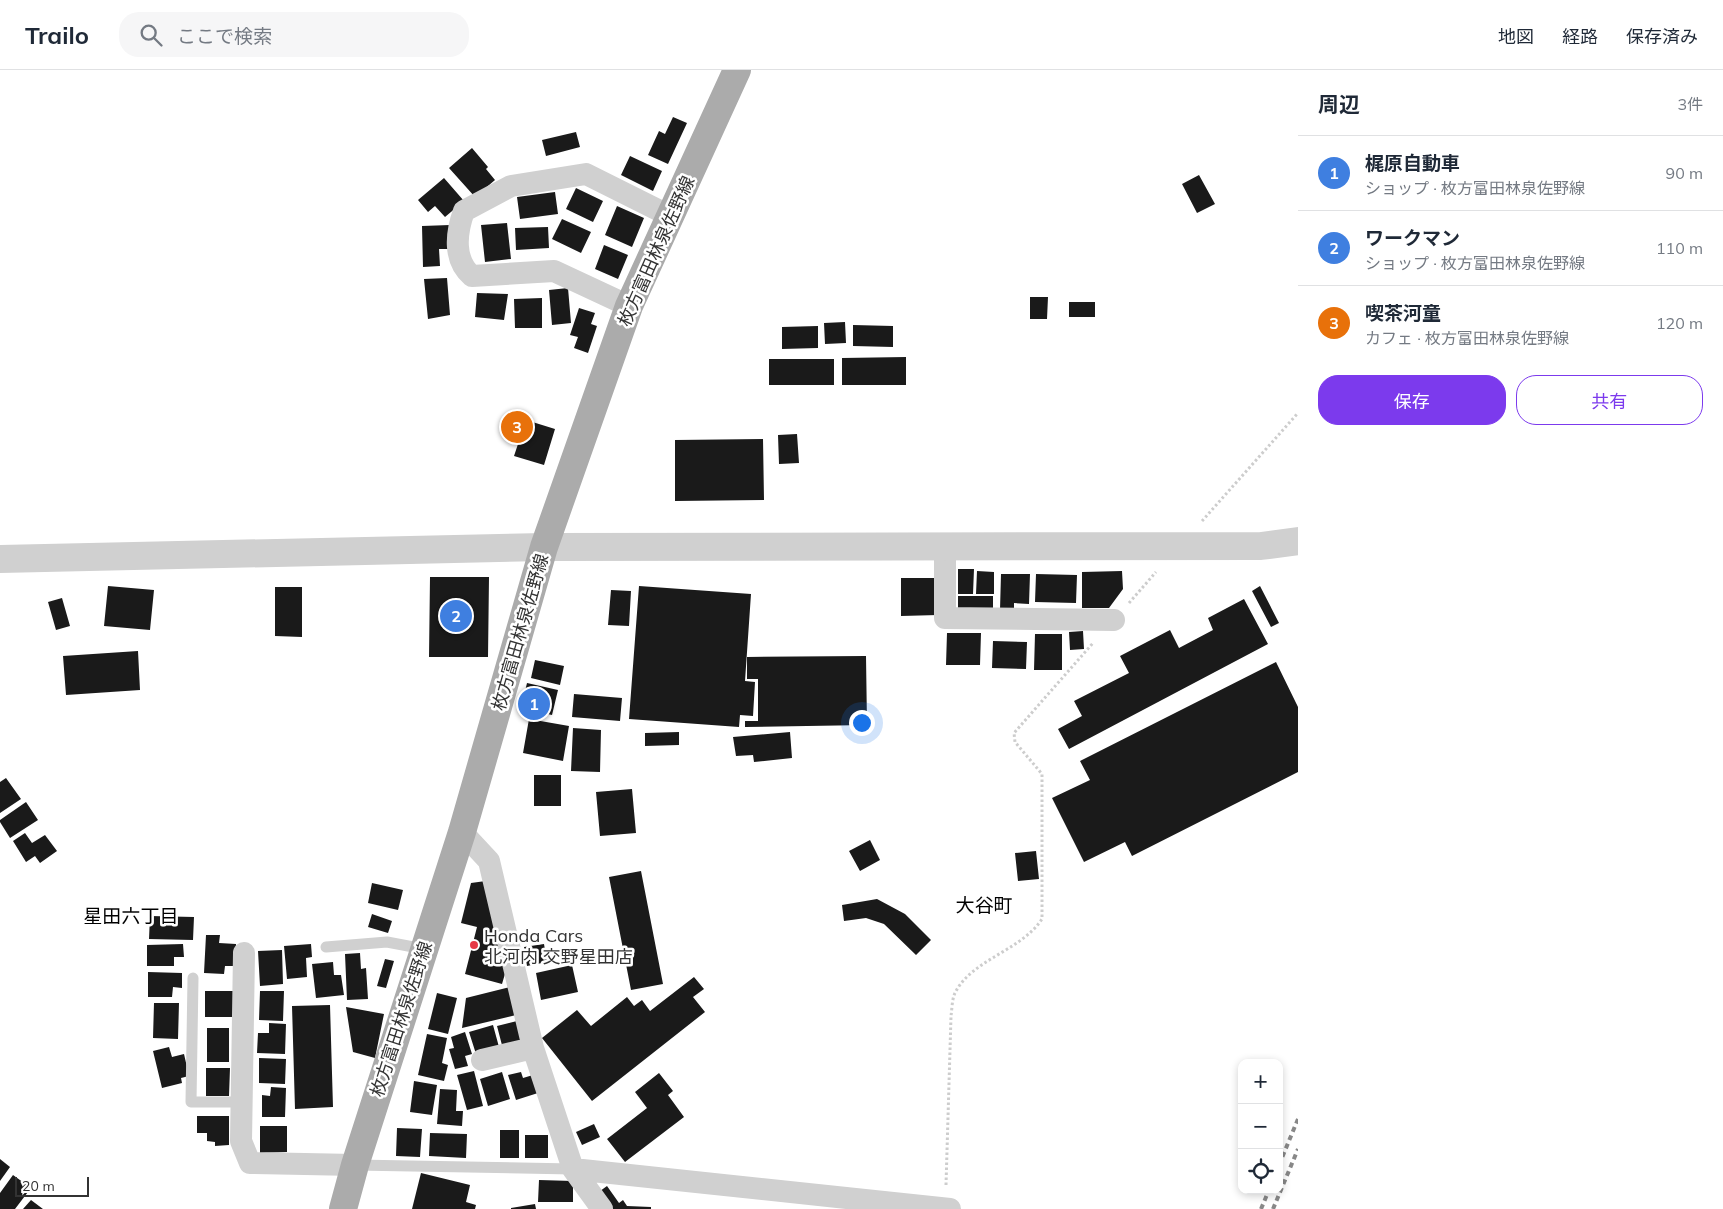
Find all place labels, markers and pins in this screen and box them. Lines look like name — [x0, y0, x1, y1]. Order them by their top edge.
pin: 3 — [501, 408, 533, 446]
pin: 2 — [440, 597, 472, 635]
pin: 1 — [518, 685, 550, 723]
place label: Honda Cars 北河内 交野星田店 — [484, 924, 633, 968]
marker: Honda Cars 北河内 交野星田店 — [468, 939, 480, 951]

